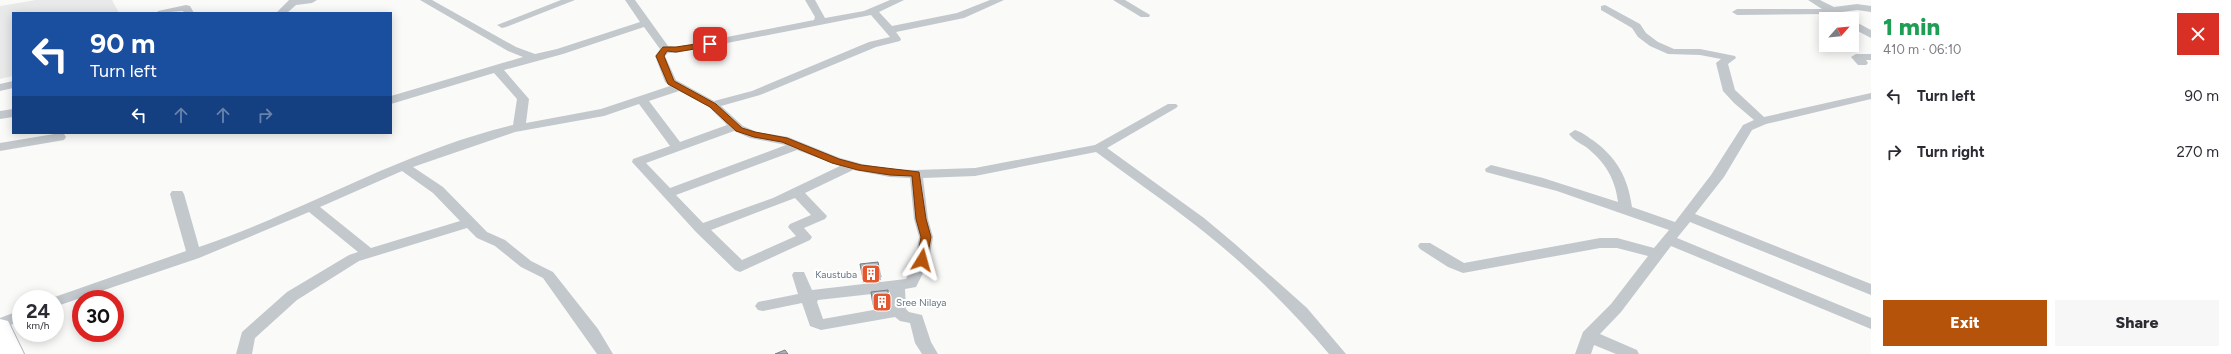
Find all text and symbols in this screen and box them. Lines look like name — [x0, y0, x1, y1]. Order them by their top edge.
north arrow — [1819, 12, 1859, 52]
map controls — [1819, 12, 1859, 52]
text: 1 min — [1883, 12, 1940, 41]
button: close — [2177, 13, 2219, 55]
text: 90 m — [90, 26, 155, 60]
pin — [693, 27, 727, 61]
icon: left — [24, 28, 76, 80]
icon: arrive — [699, 33, 721, 55]
text: 410 m · 06:10 — [1883, 42, 1961, 57]
text: Turn left — [90, 60, 157, 82]
icon: left — [1883, 85, 1905, 107]
text: Turn left — [1917, 87, 1975, 105]
text: 90 m — [2184, 87, 2219, 105]
icon: left — [128, 104, 150, 126]
icon: ahead — [170, 104, 192, 126]
icon: ahead — [212, 104, 234, 126]
icon: right — [254, 104, 276, 126]
icon: right — [1883, 141, 1905, 163]
text: Turn right — [1917, 143, 1985, 161]
text: 270 m — [2176, 143, 2219, 161]
position arrow — [901, 239, 943, 281]
building icon: Kaustuba — [860, 263, 882, 285]
place label: Kaustuba — [815, 268, 857, 281]
speed limit sign: 30 — [72, 290, 124, 342]
building icon: Sree Nilaya — [871, 291, 893, 313]
place label: Sree Nilaya — [896, 296, 946, 309]
text: 24 — [26, 299, 50, 323]
button: Exit — [1883, 300, 2047, 346]
button: Share — [2055, 300, 2219, 346]
text: km/h — [27, 319, 49, 332]

